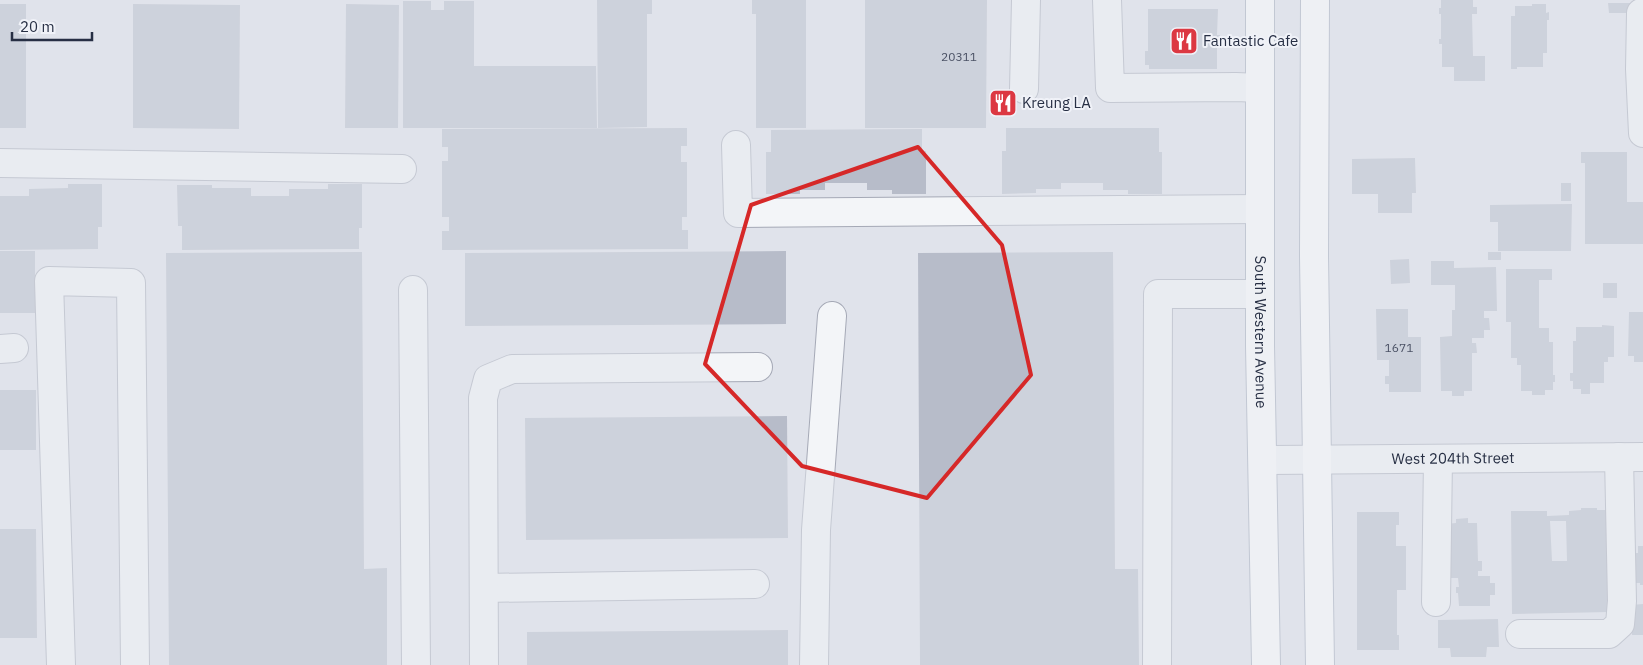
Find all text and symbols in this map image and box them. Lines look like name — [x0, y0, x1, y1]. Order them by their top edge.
scale bar — [12, 10, 92, 42]
text: 20 m — [20, 17, 55, 36]
restaurant icon: Fantastic Cafe — [1169, 26, 1199, 56]
place label: Fantastic Cafe — [1203, 31, 1298, 50]
house number: 20311 — [941, 49, 977, 64]
restaurant icon: Kreung LA — [988, 88, 1018, 118]
place label: Kreung LA — [1022, 93, 1091, 112]
street label: South Western Avenue — [1251, 256, 1271, 409]
house number: 1671 — [1385, 340, 1413, 355]
street label: West 204th Street — [1391, 448, 1515, 468]

